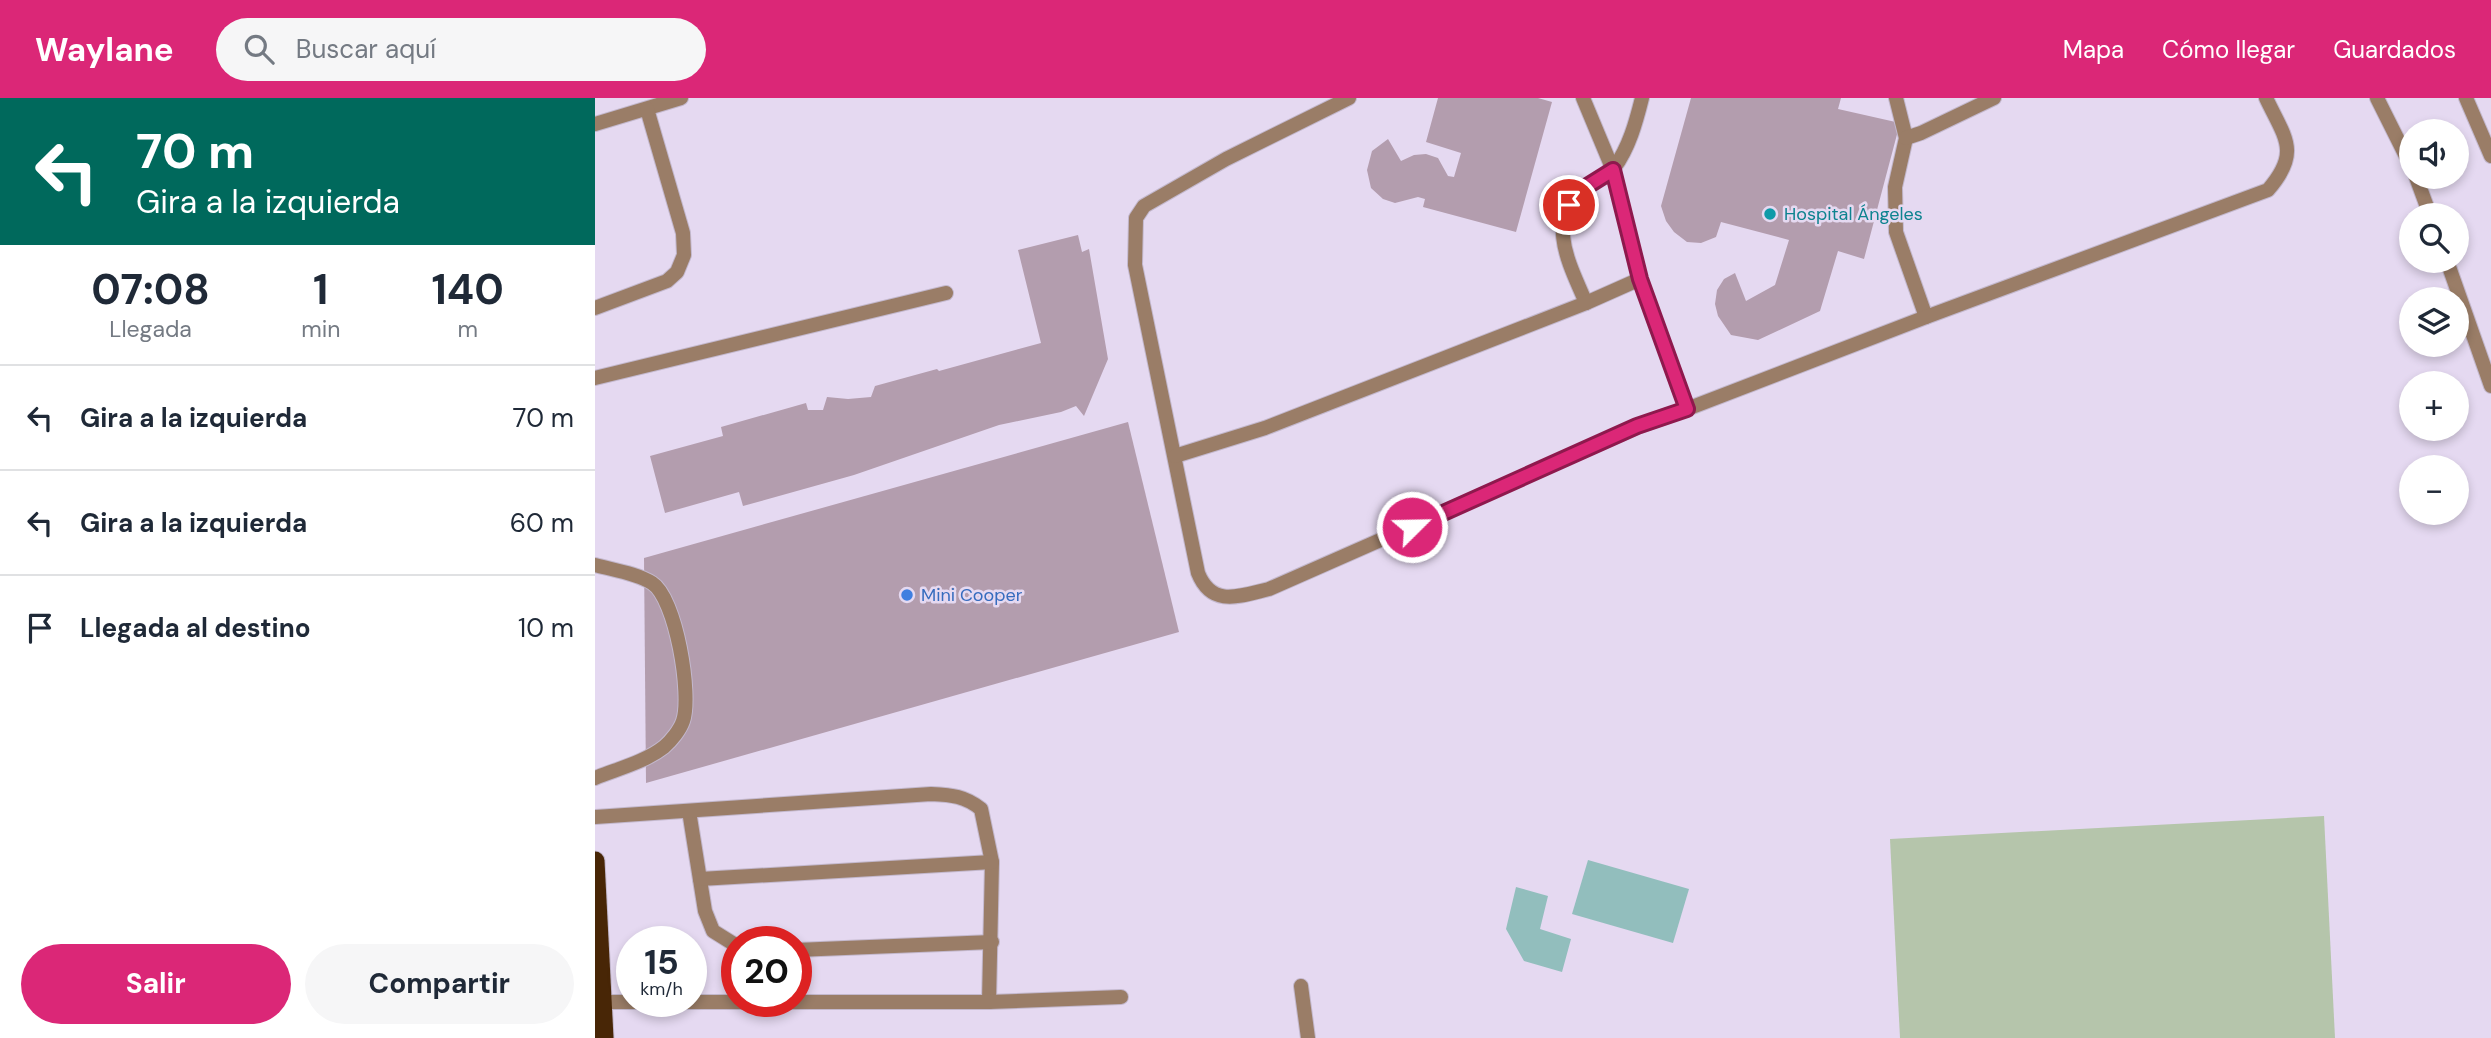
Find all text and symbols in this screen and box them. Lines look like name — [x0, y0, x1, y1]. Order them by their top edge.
search box — [216, 18, 706, 81]
text: Waylane — [35, 28, 174, 71]
icon: search — [240, 30, 278, 68]
text: Buscar aquí — [296, 32, 436, 66]
text: Mapa — [2063, 34, 2124, 65]
text: Cómo llegar — [2162, 34, 2295, 65]
text: Guardados — [2333, 34, 2456, 65]
text: 70 m — [136, 119, 254, 183]
map controls — [2399, 119, 2469, 525]
button: sound — [2399, 119, 2469, 189]
icon: left — [21, 126, 112, 217]
pin — [1539, 175, 1599, 235]
text: Gira a la izquierda — [136, 181, 400, 223]
icon: arrive — [1550, 186, 1588, 224]
place label: Hospital Ángeles — [1784, 202, 1923, 226]
button: search — [2399, 203, 2469, 273]
marker: Hospital Ángeles — [1762, 206, 1778, 222]
text: 07:08 — [91, 262, 210, 317]
text: 1 — [313, 262, 328, 317]
text: 140 — [432, 262, 504, 317]
button: layers — [2399, 287, 2469, 357]
text: Llegada — [109, 314, 192, 344]
text: min — [301, 314, 340, 344]
text: m — [457, 314, 478, 344]
button: + — [2399, 371, 2469, 441]
icon: left — [21, 399, 59, 437]
text: Gira a la izquierda — [80, 401, 307, 435]
text: 70 m — [513, 401, 574, 435]
button: − — [2399, 455, 2469, 525]
position arrow — [1375, 490, 1449, 564]
icon: left — [21, 504, 59, 542]
text: Gira a la izquierda — [80, 506, 307, 540]
text: 60 m — [510, 506, 574, 540]
place label: Mini Cooper — [921, 583, 1023, 607]
marker: Mini Cooper — [899, 587, 915, 603]
icon: arrive — [21, 609, 59, 647]
text: Llegada al destino — [80, 611, 311, 645]
text: 10 m — [518, 611, 574, 645]
speed limit sign: 20 — [721, 926, 812, 1017]
text: 15 — [644, 939, 679, 985]
button: Salir — [21, 944, 291, 1024]
button: Compartir — [305, 944, 574, 1024]
text: km/h — [640, 977, 683, 1001]

